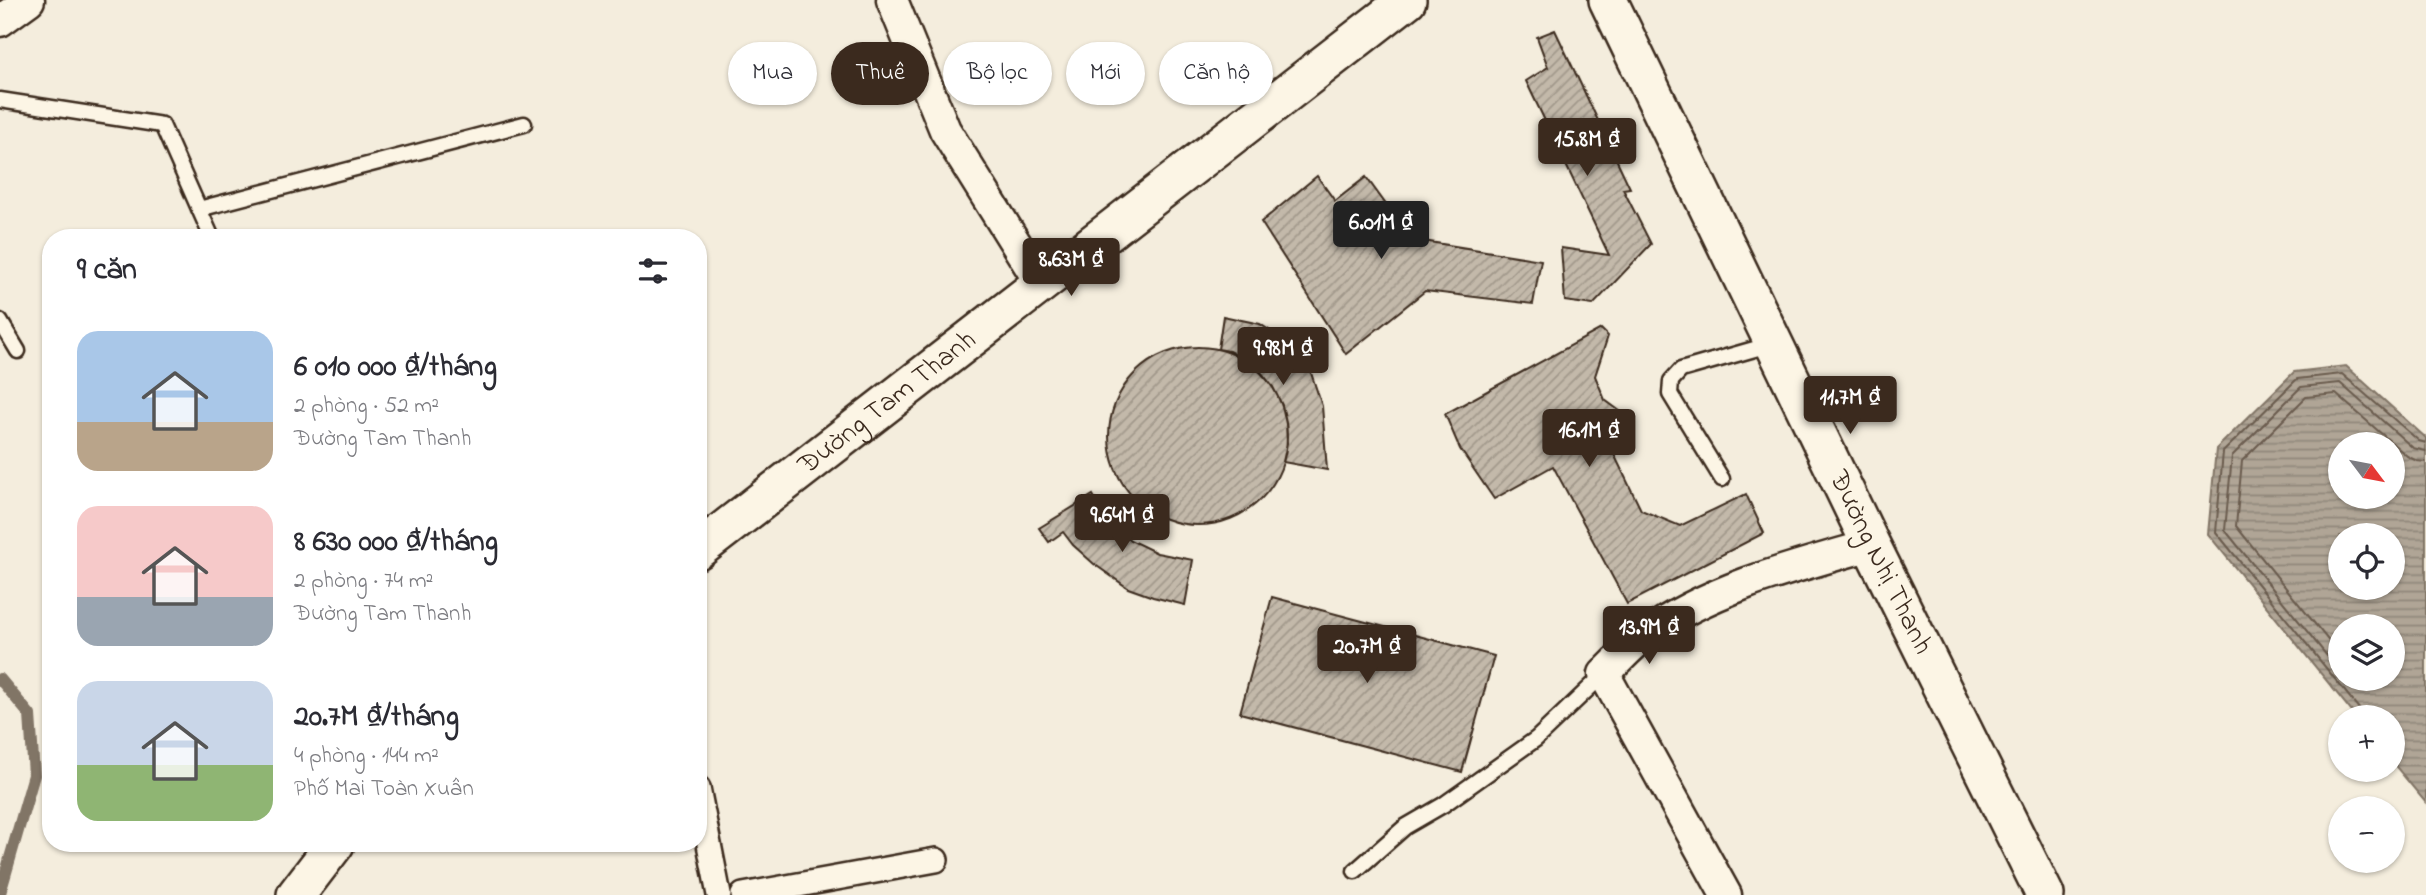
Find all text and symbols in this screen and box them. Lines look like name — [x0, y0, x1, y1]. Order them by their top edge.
chip: Mua — [728, 42, 817, 105]
chip: Thuê — [831, 42, 929, 105]
chip: Bộ lọc — [943, 42, 1052, 105]
chip: Mới — [1066, 42, 1145, 105]
chip: Căn hộ — [1159, 42, 1273, 105]
pin: 15.8M ₫ — [1522, 118, 1652, 178]
text: 15.8M ₫ — [1554, 124, 1620, 157]
pin: 6.01M ₫ — [1316, 202, 1446, 261]
text: 6.01M ₫ — [1349, 207, 1413, 240]
pin: 8.63M ₫ — [1006, 238, 1136, 298]
text: 8.63M ₫ — [1039, 244, 1103, 277]
text: 9 căn — [77, 249, 137, 293]
icon: filters — [634, 252, 672, 290]
street label: Đường Tam Thanh — [789, 320, 986, 486]
pin: 9.98M ₫ — [1218, 328, 1348, 387]
text: 9.98M ₫ — [1254, 333, 1312, 366]
text: 6 010 000 ₫/tháng — [294, 346, 497, 390]
icon: home — [133, 359, 217, 443]
pin: 11.7M ₫ — [1785, 376, 1915, 436]
text: 11.7M ₫ — [1820, 382, 1880, 415]
text: 2 phòng · 52 m² — [294, 390, 439, 423]
pin: 16.1M ₫ — [1524, 410, 1654, 469]
text: 16.1M ₫ — [1558, 415, 1620, 448]
text: Đường Tam Thanh — [294, 423, 471, 456]
north arrow — [2328, 432, 2404, 509]
map controls — [2328, 432, 2405, 873]
street label: Đường Nhị Thanh — [1817, 463, 1943, 662]
pin: 9.64M ₫ — [1057, 494, 1187, 554]
text: 9.64M ₫ — [1091, 500, 1154, 533]
text: 8 630 000 ₫/tháng — [294, 521, 498, 565]
button: locate — [2328, 523, 2405, 600]
icon: home — [133, 534, 217, 618]
text: 2 phòng · 74 m² — [294, 565, 433, 598]
text: Đường Tam Thanh — [294, 598, 471, 631]
pin: 13.9M ₫ — [1584, 606, 1714, 666]
text: 13.9M ₫ — [1619, 612, 1679, 645]
button: layers — [2328, 614, 2405, 691]
pin: 20.7M ₫ — [1302, 626, 1432, 685]
text: 20.7M ₫ — [1333, 631, 1401, 664]
text: 20.7M ₫/tháng — [294, 696, 459, 740]
button: + — [2328, 705, 2405, 782]
icon: home — [133, 709, 217, 793]
text: 4 phòng · 144 m² — [294, 740, 439, 773]
text: Phố Mai Toàn Xuân — [294, 773, 474, 806]
button: − — [2328, 796, 2405, 873]

